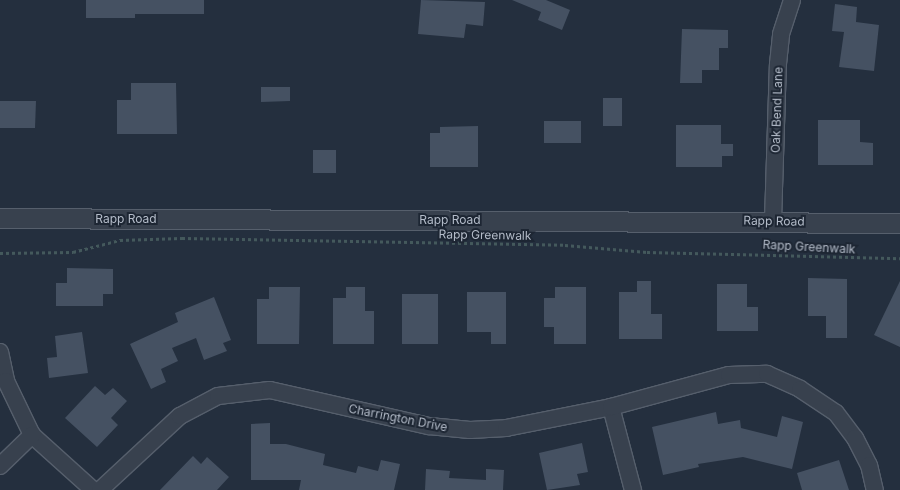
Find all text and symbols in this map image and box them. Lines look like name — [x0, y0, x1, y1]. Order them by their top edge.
street label: Oak Bend Lane — [768, 67, 786, 153]
street label: Rapp Road — [95, 212, 157, 226]
street label: Rapp Road — [419, 213, 481, 227]
street label: Rapp Road — [743, 213, 805, 229]
street label: Rapp Greenwalk — [438, 227, 532, 243]
street label: Rapp Greenwalk — [762, 237, 856, 257]
street label: Charrington Drive — [347, 401, 449, 435]

